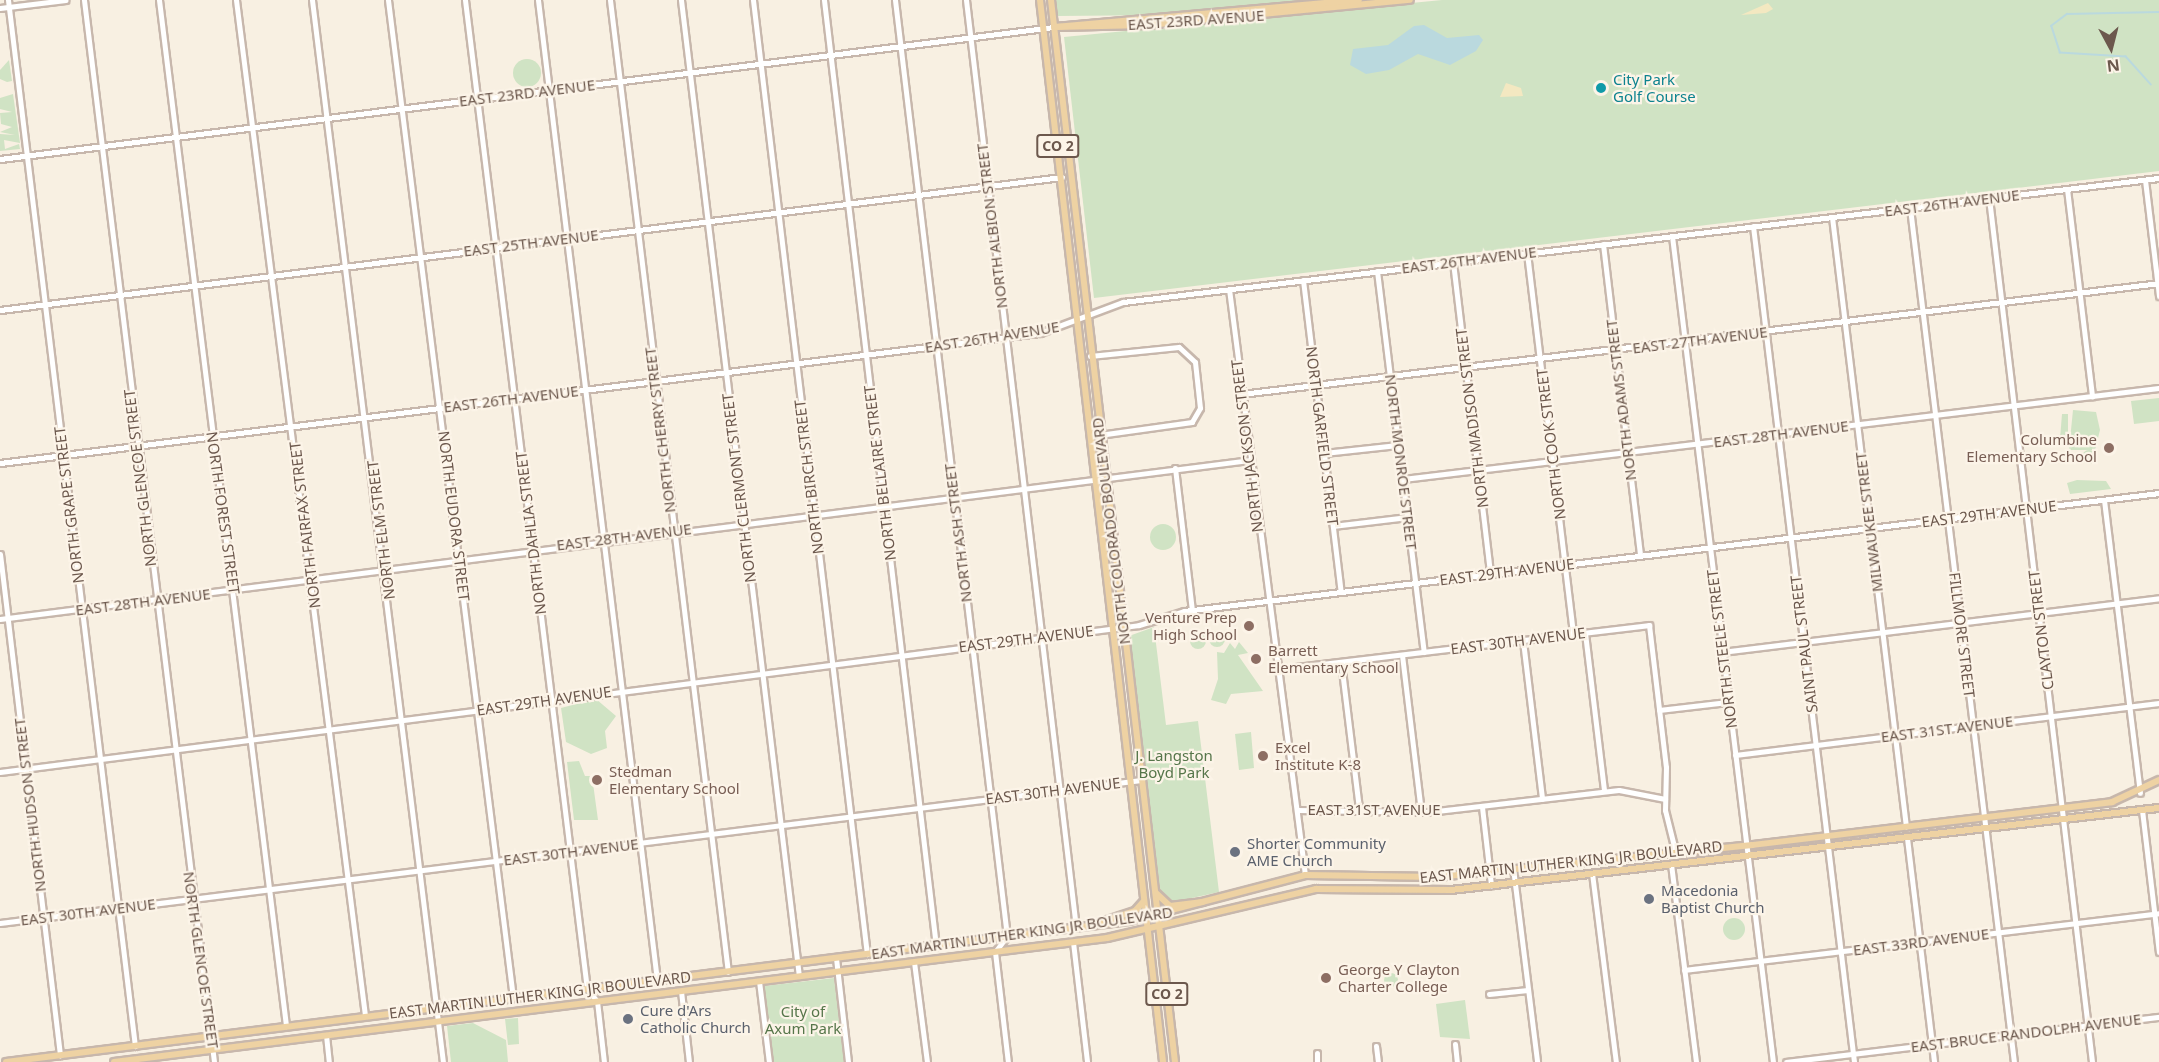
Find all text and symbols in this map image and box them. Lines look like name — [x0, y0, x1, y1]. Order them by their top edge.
street label: EAST 23RD AVENUE — [1127, 6, 1265, 34]
north arrow — [2081, 18, 2141, 78]
text: N — [2105, 54, 2121, 78]
place label: City Park Golf Course — [1613, 70, 1696, 105]
street label: EAST 23RD AVENUE — [458, 76, 596, 110]
marker: City Park Golf Course — [1594, 81, 1608, 95]
road number: CO 2 — [1036, 135, 1080, 157]
street label: NORTH ALBION STREET — [973, 143, 1011, 309]
street label: EAST 26TH AVENUE — [1883, 186, 2021, 220]
street label: EAST 25TH AVENUE — [462, 226, 600, 260]
street label: EAST 26TH AVENUE — [1400, 243, 1538, 277]
street label: EAST 26TH AVENUE — [923, 317, 1061, 357]
street label: NORTH ADAMS STREET — [1602, 318, 1640, 482]
street label: EAST 27TH AVENUE — [1631, 323, 1769, 357]
street label: NORTH MADISON STREET — [1452, 327, 1492, 509]
street label: NORTH GARFIELD STREET — [1302, 345, 1342, 527]
street label: NORTH CHERRY STREET — [641, 346, 679, 514]
street label: NORTH JACKSON STREET — [1227, 358, 1267, 534]
street label: NORTH COOK STREET — [1533, 367, 1569, 521]
street label: NORTH MONROE STREET — [1381, 373, 1421, 551]
street label: EAST 26TH AVENUE — [442, 382, 580, 416]
street label: NORTH BELLAIRE STREET — [860, 384, 900, 562]
street label: NORTH GLENCOE STREET — [120, 388, 160, 568]
street label: NORTH CLERMONT STREET — [718, 392, 760, 584]
street label: NORTH BIRCH STREET — [791, 399, 827, 555]
street label: NORTH COLORADO BOULEVARD — [1088, 417, 1134, 645]
street label: EAST 28TH AVENUE — [1712, 417, 1850, 451]
street label: NORTH GRAPE STREET — [50, 426, 88, 584]
street label: NORTH FOREST STREET — [203, 430, 243, 596]
street label: NORTH EUDORA STREET — [435, 430, 473, 602]
place label: Columbine Elementary School — [1966, 430, 2097, 465]
street label: NORTH FAIRFAX STREET — [286, 441, 324, 609]
marker: Columbine Elementary School — [2102, 441, 2116, 455]
street label: NORTH DAHLIA STREET — [512, 450, 550, 616]
street label: MILWAUKEE STREET — [1851, 451, 1887, 593]
street label: NORTH ELM STREET — [364, 459, 398, 601]
street label: NORTH ASH STREET — [941, 463, 975, 603]
street label: EAST 29TH AVENUE — [1920, 497, 2058, 531]
street label: EAST 28TH AVENUE — [555, 520, 693, 554]
street label: EAST 29TH AVENUE — [1438, 555, 1576, 589]
street label: NORTH STEELE STREET — [1703, 568, 1741, 730]
street label: CLAYTON STREET — [2025, 569, 2057, 691]
street label: FILLMORE STREET — [1945, 571, 1979, 699]
street label: SAINT PAUL STREET — [1787, 574, 1821, 714]
street label: EAST 28TH AVENUE — [74, 585, 212, 619]
place label: Venture Prep High School — [1145, 608, 1237, 643]
marker: Venture Prep High School — [1242, 619, 1256, 633]
street label: EAST 29TH AVENUE — [957, 622, 1095, 656]
street label: EAST 30TH AVENUE — [1449, 624, 1587, 658]
place label: Barrett Elementary School — [1268, 641, 1399, 676]
marker: Barrett Elementary School — [1249, 652, 1263, 666]
street label: EAST 29TH AVENUE — [475, 683, 613, 719]
street label: EAST 31ST AVENUE — [1880, 712, 2014, 746]
street label: NORTH HUDSON STREET — [10, 717, 50, 893]
place label: Excel Institute K-8 — [1275, 738, 1361, 773]
park label: J. Langston Boyd Park — [1135, 746, 1213, 781]
marker: Excel Institute K-8 — [1256, 749, 1270, 763]
place label: Stedman Elementary School — [609, 762, 740, 797]
marker: Stedman Elementary School — [590, 773, 604, 787]
street label: EAST 30TH AVENUE — [984, 774, 1122, 808]
street label: EAST 31ST AVENUE — [1307, 801, 1441, 819]
place label: Shorter Community AME Church — [1247, 834, 1386, 869]
street label: EAST 30TH AVENUE — [502, 835, 640, 869]
street label: EAST MARTIN LUTHER KING JR BOULEVARD — [1419, 837, 1723, 887]
marker: Shorter Community AME Church — [1228, 845, 1242, 859]
street label: NORTH GLENCOE STREET — [180, 870, 222, 1050]
place label: Macedonia Baptist Church — [1661, 881, 1765, 916]
marker: Macedonia Baptist Church — [1642, 892, 1656, 906]
street label: EAST 30TH AVENUE — [19, 895, 157, 929]
street label: EAST MARTIN LUTHER KING JR BOULEVARD — [870, 903, 1174, 963]
street label: EAST 33RD AVENUE — [1852, 925, 1990, 959]
place label: George Y Clayton Charter College — [1338, 960, 1460, 995]
street label: EAST MARTIN LUTHER KING JR BOULEVARD — [388, 968, 692, 1022]
marker: George Y Clayton Charter College — [1319, 971, 1333, 985]
road number: CO 2 — [1144, 983, 1190, 1005]
place label: Cure d'Ars Catholic Church — [640, 1001, 751, 1036]
park label: City of Axum Park — [765, 1002, 841, 1037]
street label: EAST BRUCE RANDOLPH AVENUE — [1910, 1010, 2142, 1056]
marker: Cure d'Ars Catholic Church — [621, 1012, 635, 1026]

